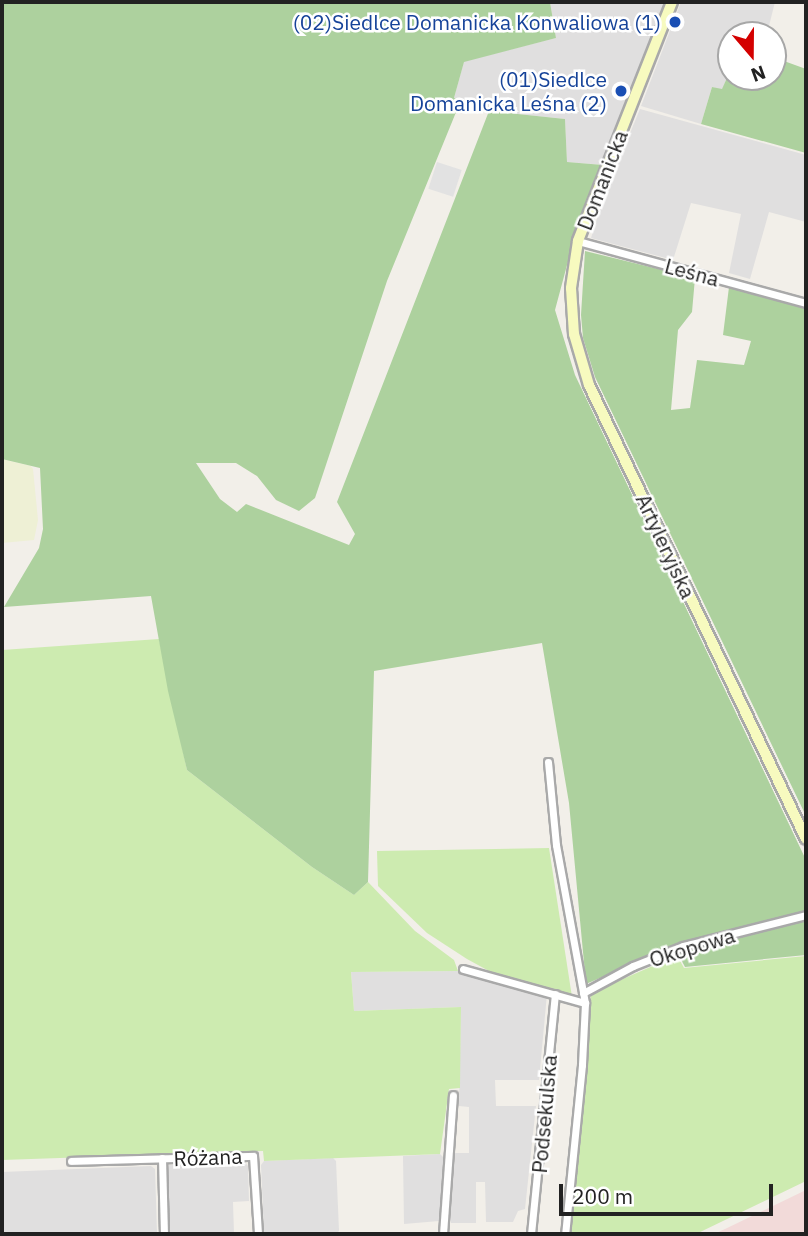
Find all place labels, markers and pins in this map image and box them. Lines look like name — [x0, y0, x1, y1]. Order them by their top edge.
place label: (02)Siedlce Domanicka Konwaliowa (1) — [293, 9, 661, 35]
marker: (02)Siedlce Domanicka Konwaliowa (1) — [667, 14, 683, 30]
place label: (01)Siedlce Domanicka Leśna (2) — [410, 66, 607, 116]
marker: (01)Siedlce Domanicka Leśna (2) — [613, 83, 629, 99]

